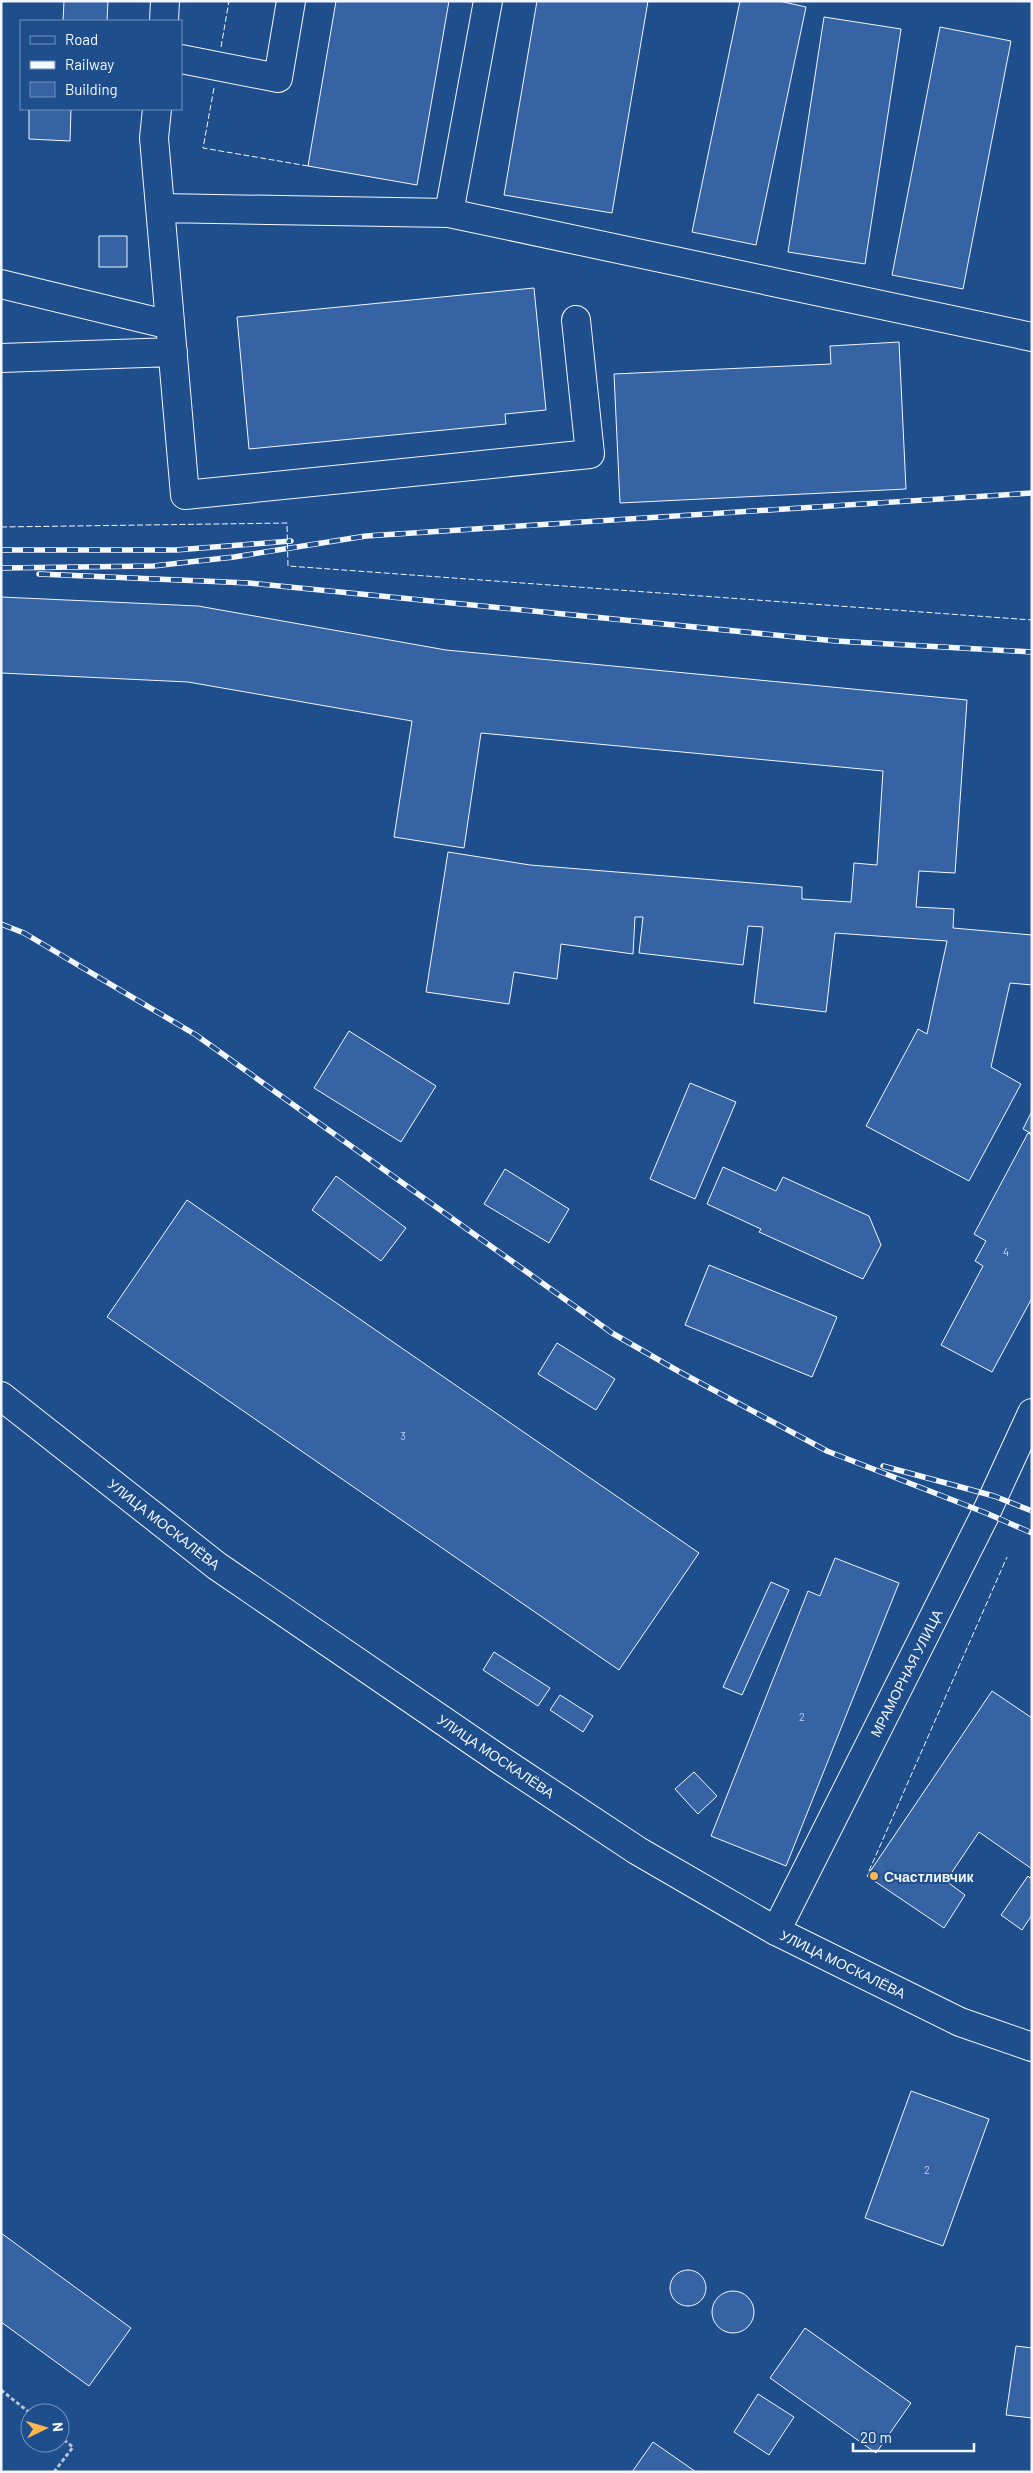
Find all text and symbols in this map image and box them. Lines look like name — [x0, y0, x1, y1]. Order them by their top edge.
legend — [20, 20, 182, 110]
text: Road — [65, 30, 98, 48]
text: Railway — [65, 55, 114, 73]
text: Building — [65, 80, 118, 98]
house number: 4 — [1003, 1245, 1009, 1258]
house number: 3 — [400, 1429, 406, 1442]
street label: УЛИЦА МОСКАЛЁВА — [105, 1475, 224, 1573]
street label: МРАМОРНАЯ УЛИЦА — [866, 1606, 946, 1740]
house number: 2 — [799, 1710, 805, 1723]
street label: УЛИЦА МОСКАЛЁВА — [434, 1711, 558, 1802]
place label: Счастливчик — [884, 1868, 975, 1885]
marker: Счастливчик — [868, 1870, 880, 1882]
street label: УЛИЦА МОСКАЛЁВА — [778, 1926, 909, 2002]
house number: 2 — [924, 2163, 930, 2176]
north arrow — [20, 2403, 70, 2453]
scale bar — [853, 2420, 974, 2452]
text: N — [50, 2421, 67, 2432]
text: 20 m — [860, 2428, 892, 2446]

